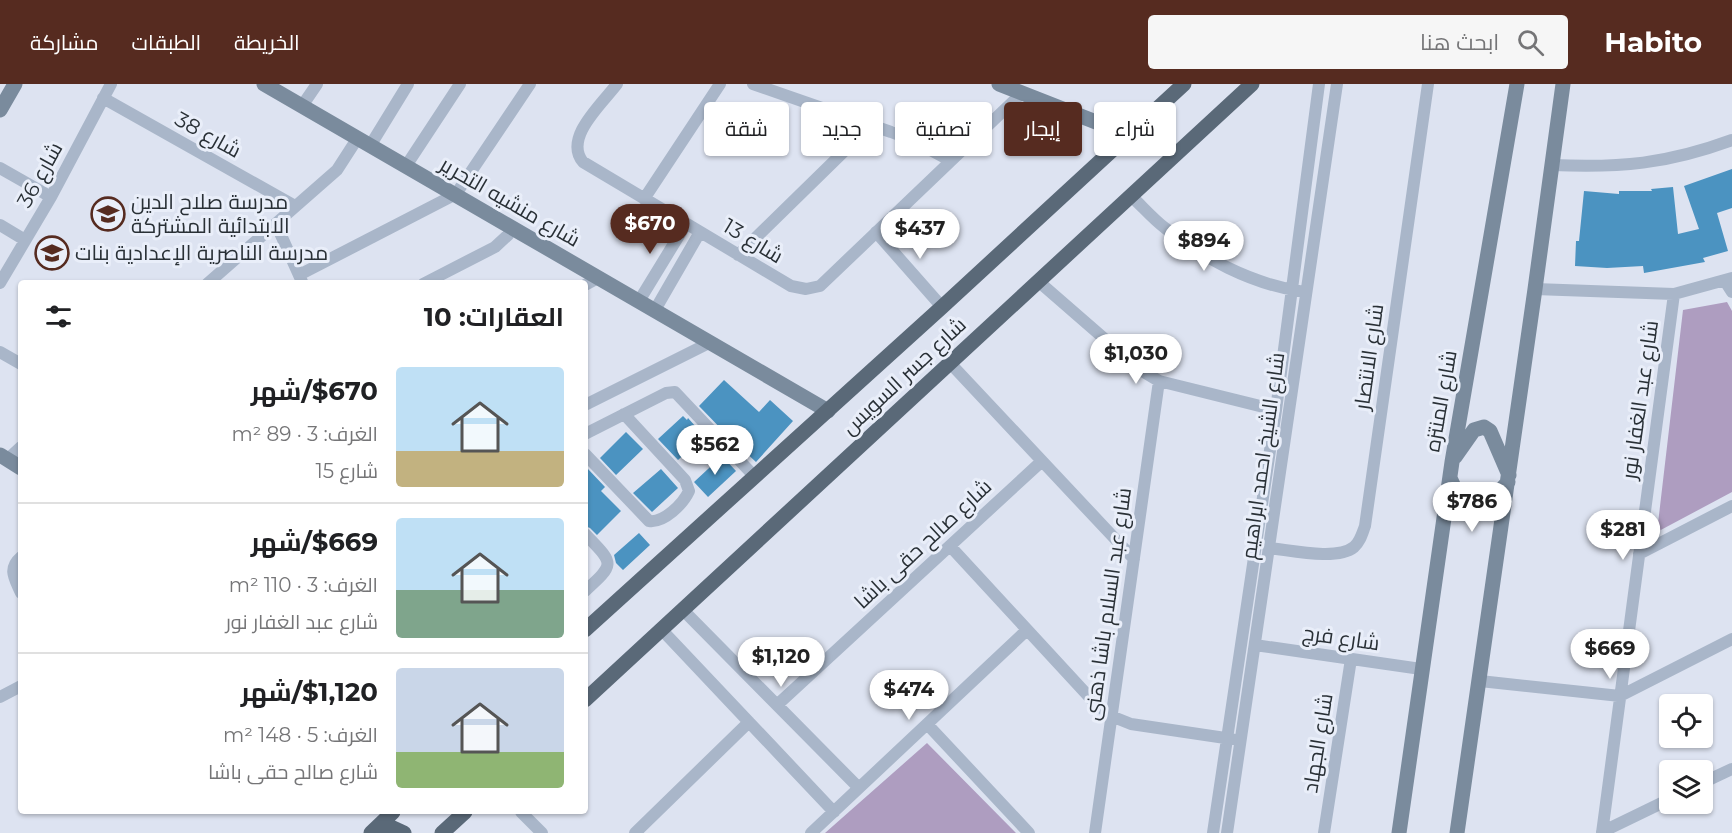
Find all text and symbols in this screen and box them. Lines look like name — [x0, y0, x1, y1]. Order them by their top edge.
search box — [1148, 15, 1568, 69]
text: Habito — [1604, 25, 1702, 59]
icon: search — [1514, 26, 1547, 59]
text: ابحث هنا — [1420, 29, 1499, 56]
text: مشاركة — [30, 30, 99, 55]
text: الطبقات — [132, 30, 201, 55]
text: الخريطة — [234, 30, 300, 55]
chip: شقة — [704, 102, 789, 156]
chip: جديد — [801, 102, 883, 156]
chip: تصفية — [895, 102, 992, 156]
chip: إيجار — [1004, 102, 1082, 156]
chip: شراء — [1094, 102, 1176, 156]
street label: شارع 38 — [170, 106, 246, 165]
street label: شارع 36 — [11, 138, 69, 213]
street label: شارع منشيه التحرير — [434, 151, 585, 254]
place label: مدرسة صلاح الدين الابتدائية المشتركة — [131, 189, 290, 238]
school or university icon: مدرسة صلاح الدين الابتدائية المشتركة — [90, 196, 126, 232]
pin: $670 — [614, 204, 686, 255]
pin: $437 — [884, 209, 956, 260]
text: $670 — [624, 211, 676, 235]
street label: شارع 13 — [718, 213, 788, 270]
text: $437 — [895, 216, 945, 240]
pin: $894 — [1168, 221, 1240, 272]
text: $894 — [1178, 228, 1230, 252]
school or university icon: مدرسة الناصرية الإعدادية بنات — [34, 235, 70, 271]
place label: مدرسة الناصرية الإعدادية بنات — [75, 240, 328, 266]
icon: filters — [42, 300, 75, 333]
text: العقارات: 10 — [424, 301, 564, 333]
street label: شارع الانتصار — [1349, 302, 1390, 413]
street label: شارع جسر السويس — [836, 312, 972, 441]
street label: شارع عبد الغفار نور — [1616, 319, 1665, 482]
pin: $1,030 — [1087, 334, 1185, 385]
text: $1,030 — [1104, 341, 1168, 365]
street label: شارع المنتزه — [1419, 348, 1464, 454]
street label: شارع الشيخ احمد ابراهيم — [1236, 351, 1291, 561]
text: $670/شهر — [251, 375, 378, 407]
icon: home — [444, 391, 516, 463]
text: الغرف: 3 · 89 m² — [231, 422, 378, 446]
pin: $562 — [679, 425, 751, 476]
text: $562 — [690, 432, 740, 456]
text: شارع 15 — [315, 459, 378, 483]
street label: شارع صالح حقى باشا — [849, 474, 998, 615]
pin: $786 — [1436, 482, 1508, 533]
street label: شارع عبد السلام باشا ذهنى — [1079, 486, 1138, 722]
text: $786 — [1447, 489, 1497, 513]
pin: $281 — [1587, 510, 1659, 561]
text: $281 — [1600, 517, 1646, 541]
text: $669/شهر — [251, 526, 378, 558]
icon: home — [444, 542, 516, 614]
text: الغرف: 3 · 110 m² — [229, 573, 378, 597]
text: شارع عبد الغفار نور — [225, 610, 378, 634]
street label: شارع فرج — [1301, 620, 1381, 657]
pin: $669 — [1574, 629, 1646, 680]
text: $669 — [1585, 636, 1635, 660]
pin: $1,120 — [732, 637, 830, 688]
text: $1,120 — [752, 644, 810, 668]
pin: $474 — [873, 670, 945, 721]
text: $1,120/شهر — [241, 676, 378, 708]
text: $474 — [884, 677, 934, 701]
street label: شارع الجهاد — [1297, 691, 1340, 795]
icon: home — [444, 692, 516, 764]
map controls — [1659, 694, 1713, 814]
button: locate — [1659, 694, 1713, 748]
text: الغرف: 5 · 148 m² — [223, 723, 378, 747]
text: شارع صالح حقى باشا — [208, 760, 378, 784]
button: layers — [1659, 760, 1713, 814]

